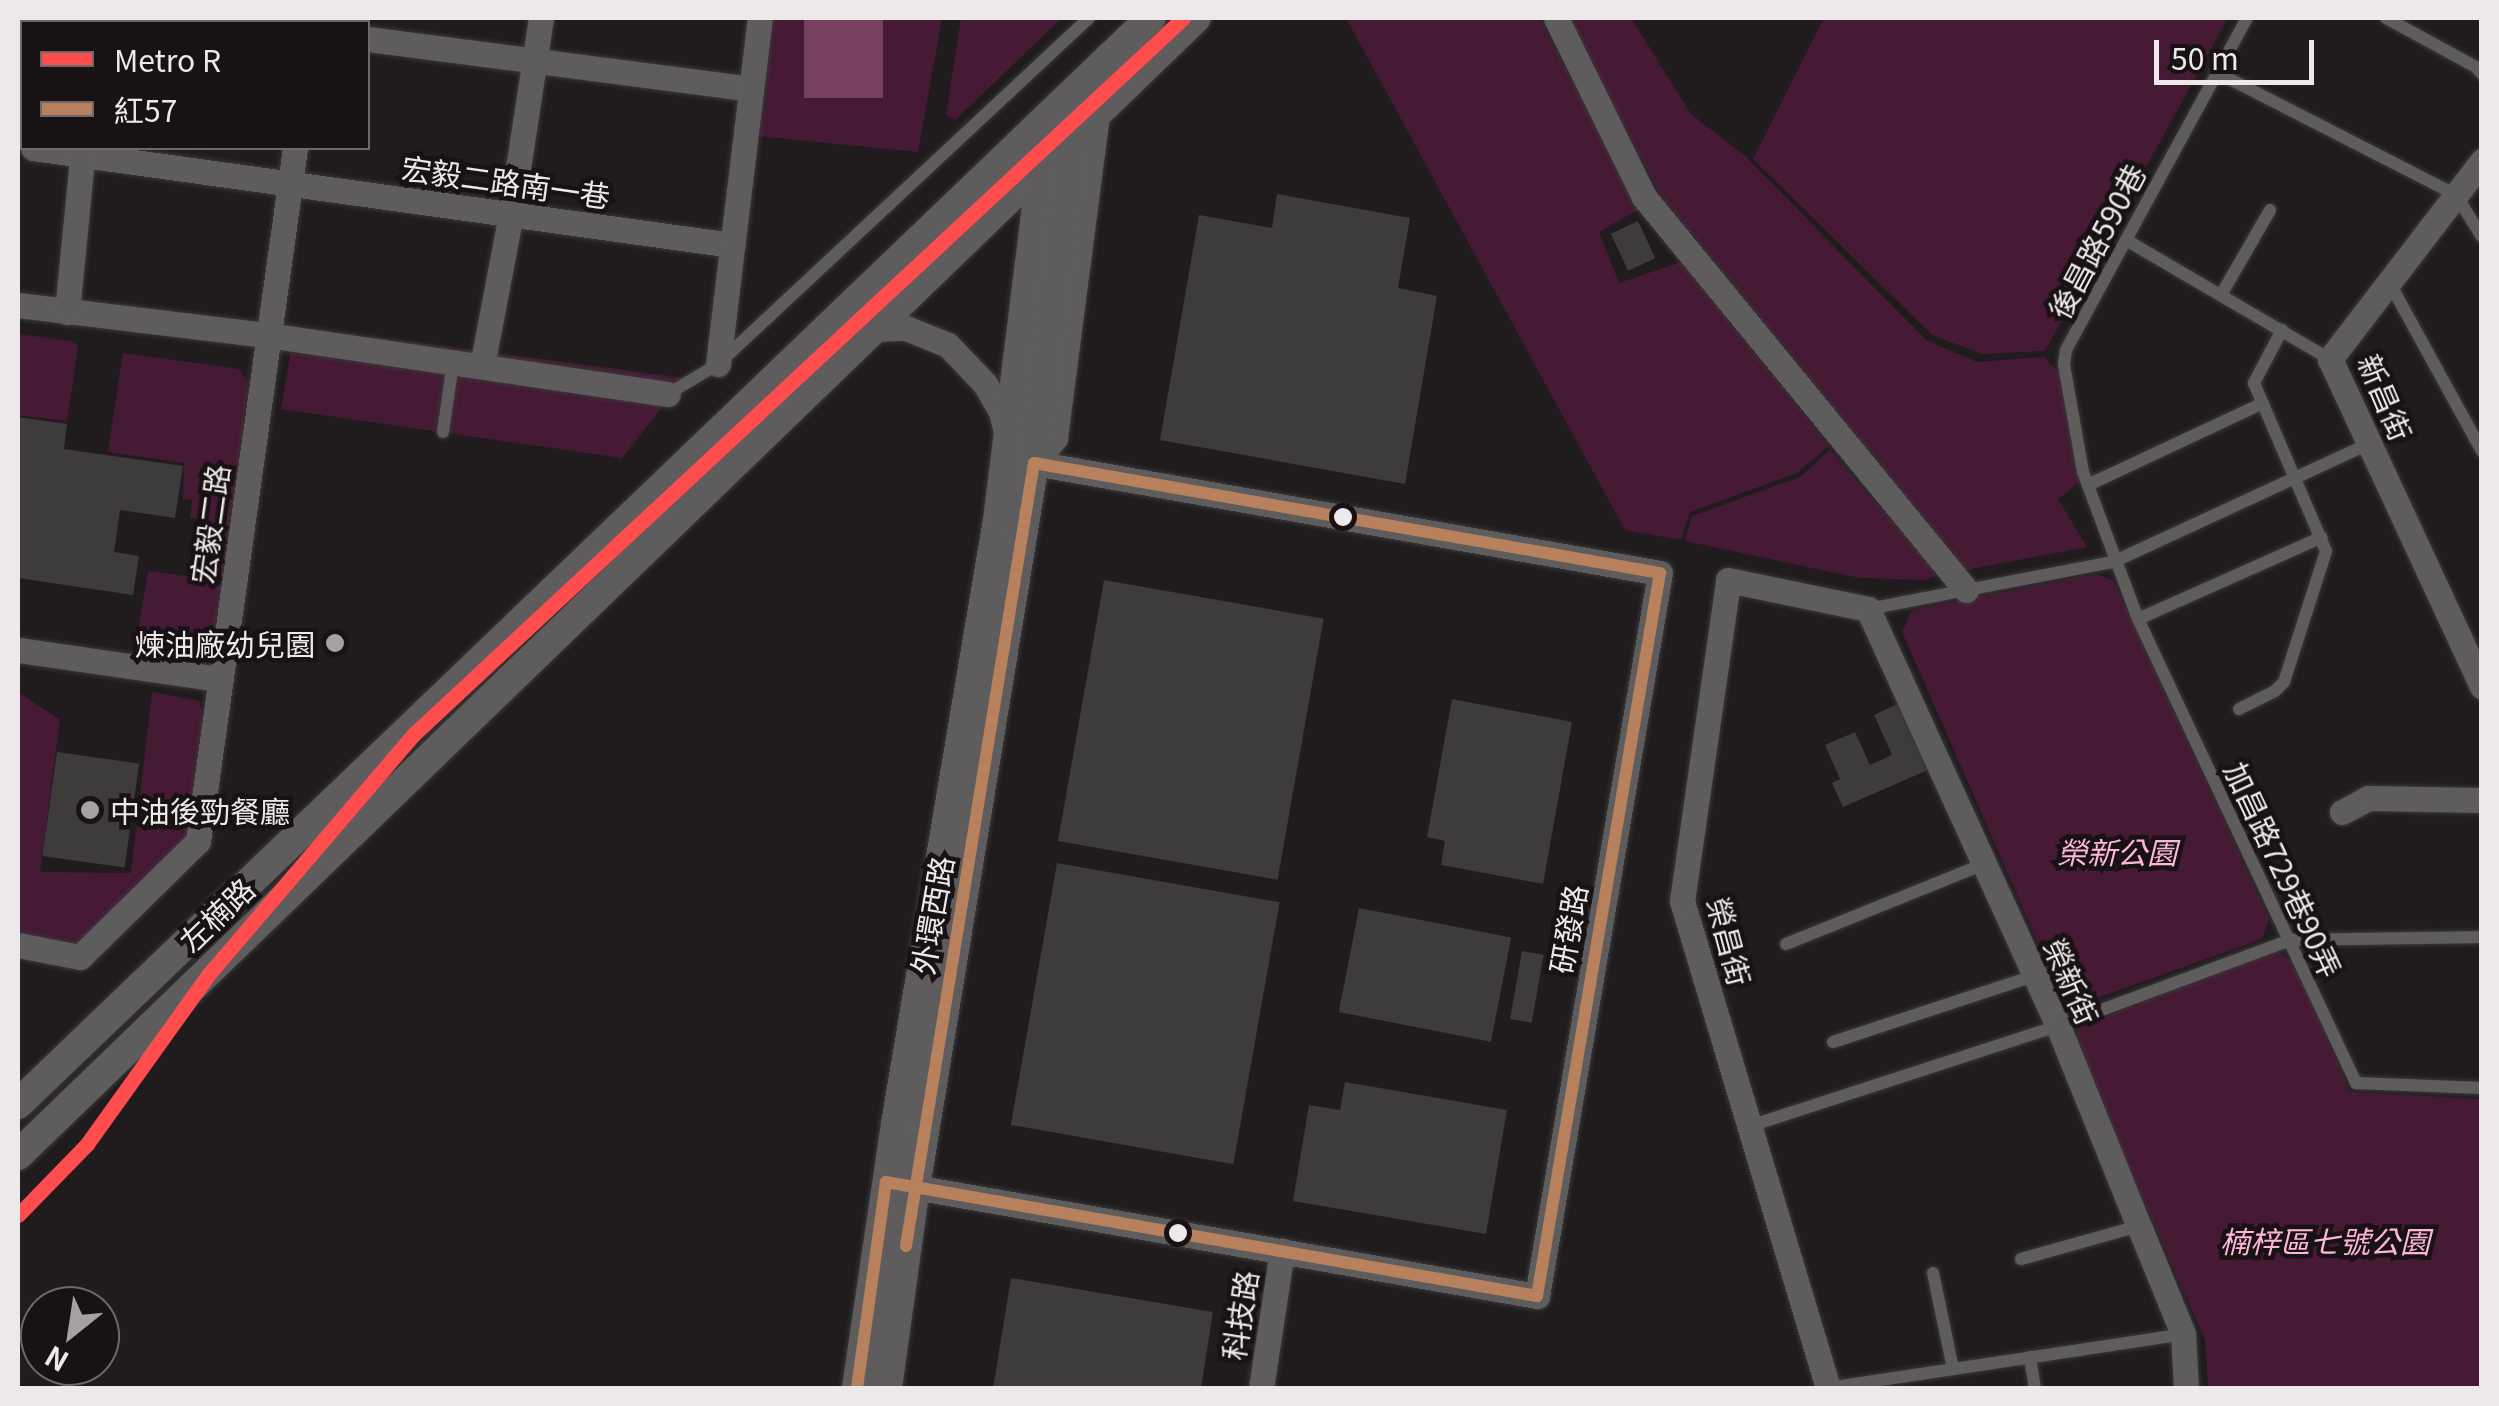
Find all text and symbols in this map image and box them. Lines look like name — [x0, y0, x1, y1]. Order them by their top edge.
legend — [20, 20, 370, 150]
scale bar — [2159, 20, 2319, 82]
text: 50 m — [2171, 35, 2239, 79]
text: Metro R — [114, 37, 221, 81]
text: 紅57 — [114, 87, 177, 131]
street label: 宏毅二路南一巷 — [400, 149, 612, 213]
street label: 後昌路590巷 — [2040, 158, 2152, 324]
street label: 新昌街 — [2352, 349, 2420, 445]
street label: 宏毅二路 — [183, 462, 235, 586]
unlabelled marker — [1333, 507, 1353, 527]
place label: 煉油廠幼兒園 — [135, 625, 315, 661]
marker: 煉油廠幼兒園 — [324, 632, 346, 654]
street label: 加昌路729巷90弄 — [2218, 756, 2350, 982]
place label: 中油後勁餐廳 — [110, 792, 290, 828]
marker: 中油後勁餐廳 — [79, 799, 101, 821]
park label: 榮新公園 — [2057, 833, 2177, 869]
street label: 外環西路 — [903, 853, 959, 977]
street label: 左楠路 — [171, 870, 261, 958]
street label: 研發路 — [1541, 882, 1593, 976]
street label: 榮昌街 — [1701, 893, 1759, 989]
street label: 榮新街 — [2037, 933, 2107, 1029]
park label: 楠梓區七號公園 — [2220, 1222, 2430, 1258]
unlabelled marker — [1168, 1223, 1188, 1243]
street label: 科技路 — [1214, 1268, 1264, 1362]
north arrow — [20, 1286, 120, 1386]
text: N — [37, 1338, 75, 1383]

